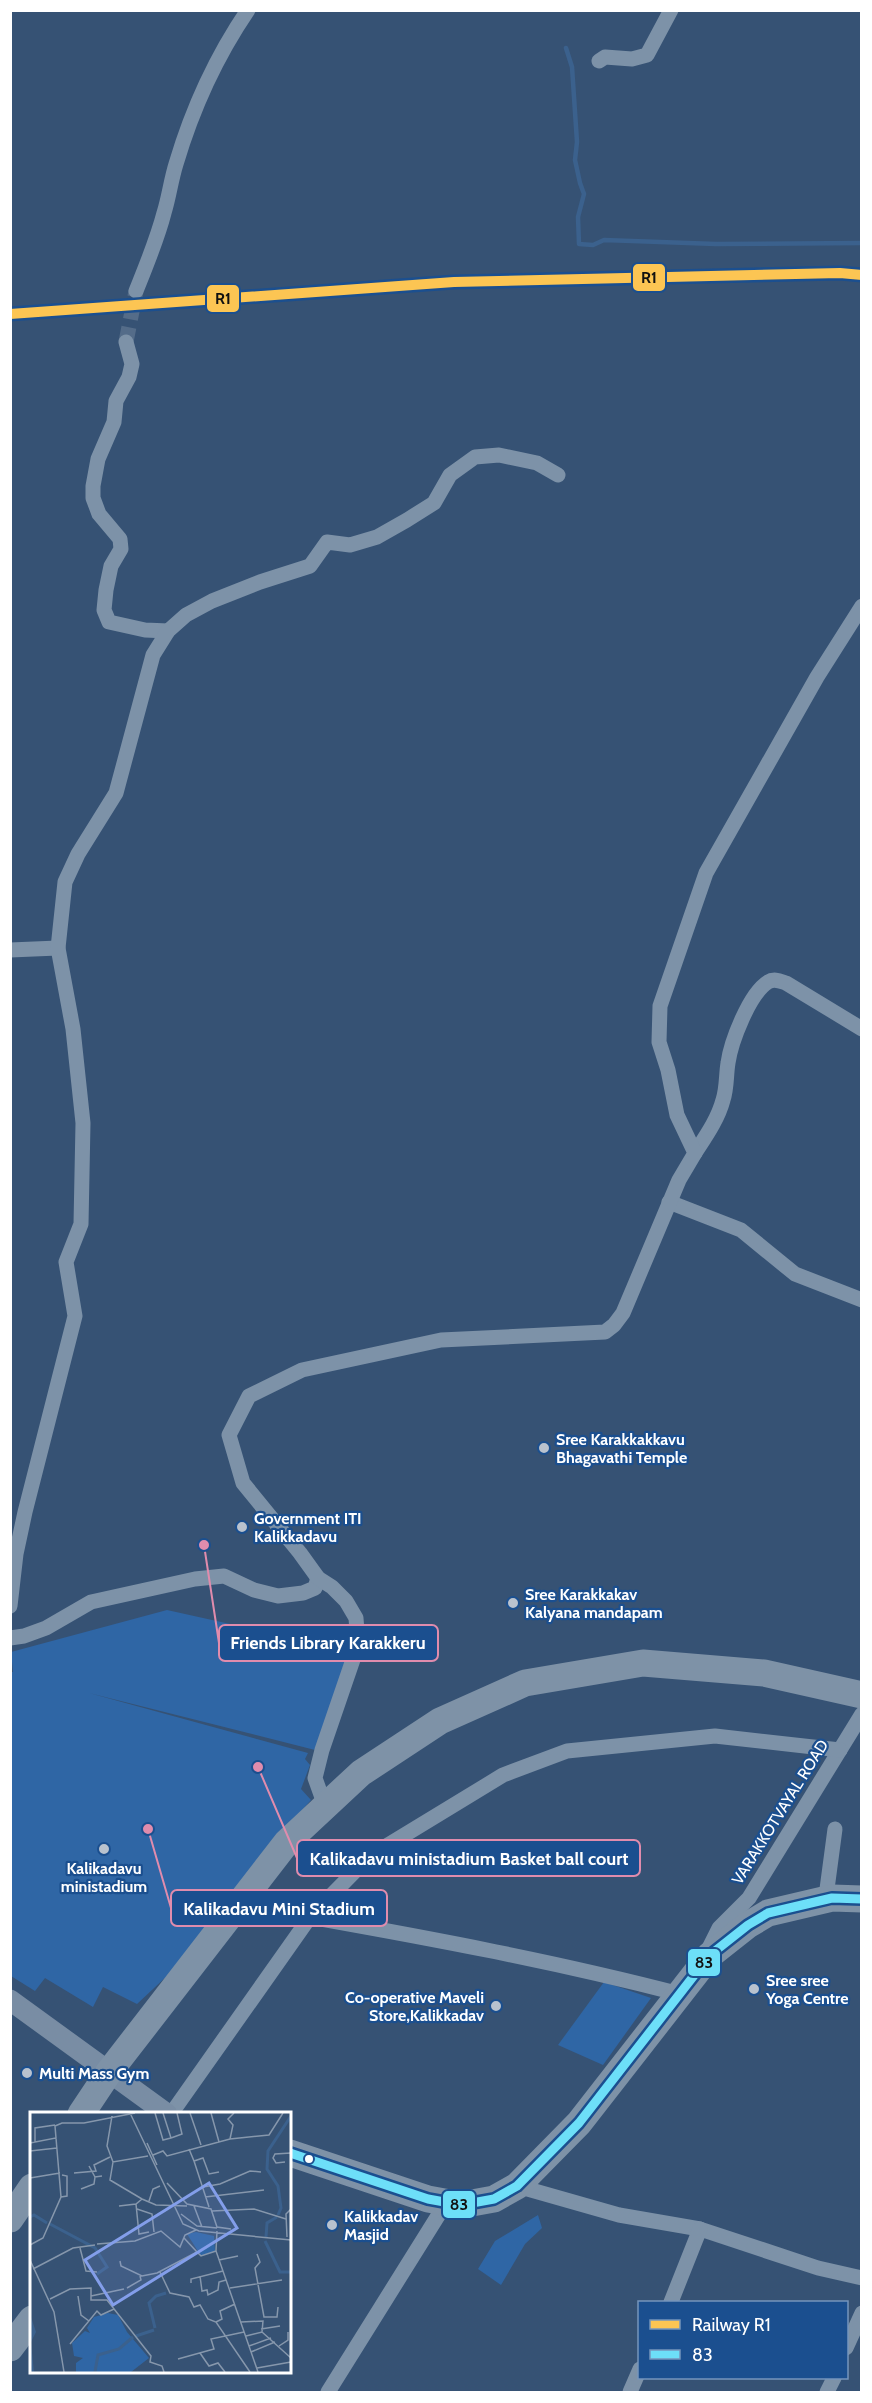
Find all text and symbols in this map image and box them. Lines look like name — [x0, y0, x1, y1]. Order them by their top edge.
line badge: R1 — [632, 263, 666, 292]
text: R1 — [641, 268, 657, 287]
line badge: R1 — [206, 284, 240, 313]
text: R1 — [215, 289, 231, 308]
place label: Sree Karakkakkavu Bhagavathi Temple — [556, 1430, 687, 1467]
marker: Sree Karakkakkavu Bhagavathi Temple — [537, 1441, 551, 1455]
place label: Government ITI Kalikkadavu — [254, 1509, 362, 1546]
marker: Government ITI Kalikkadavu — [235, 1520, 249, 1534]
place label: Sree Karakkakav Kalyana mandapam — [525, 1585, 663, 1622]
marker: Sree Karakkakav Kalyana mandapam — [506, 1596, 520, 1610]
callout: Friends Library Karakkeru — [219, 1625, 438, 1661]
text: Friends Library Karakkeru — [230, 1632, 426, 1654]
street label: VARAKKOTVAYAL ROAD — [728, 1736, 832, 1888]
callout: Kalikadavu ministadium Basket ball court — [297, 1840, 640, 1876]
marker: Kalikadavu ministadium — [97, 1842, 111, 1856]
text: Kalikadavu ministadium Basket ball court — [310, 1848, 628, 1870]
place label: Kalikadavu ministadium — [61, 1859, 147, 1896]
callout: Kalikadavu Mini Stadium — [171, 1890, 387, 1926]
text: Kalikadavu Mini Stadium — [183, 1898, 375, 1920]
line badge: 83 — [687, 1948, 721, 1977]
text: 83 — [695, 1953, 713, 1972]
place label: Sree sree Yoga Centre — [765, 1971, 849, 2008]
marker: Sree sree Yoga Centre — [747, 1982, 761, 1996]
place label: Co-operative Maveli Store,Kalikkadav — [345, 1988, 484, 2025]
marker: Co-operative Maveli Store,Kalikkadav — [489, 1999, 503, 2013]
place label: Multi Mass Gym — [39, 2064, 149, 2083]
marker: Multi Mass Gym — [20, 2066, 34, 2080]
inset map — [30, 2112, 291, 2373]
unlabelled marker — [303, 2153, 315, 2165]
line badge: 83 — [442, 2190, 476, 2219]
text: 83 — [450, 2195, 468, 2214]
place label: Kalikkadav Masjid — [344, 2207, 418, 2244]
marker: Kalikkadav Masjid — [325, 2218, 339, 2232]
legend — [638, 2301, 848, 2379]
text: Railway R1 — [692, 2314, 771, 2336]
text: 83 — [692, 2344, 713, 2366]

